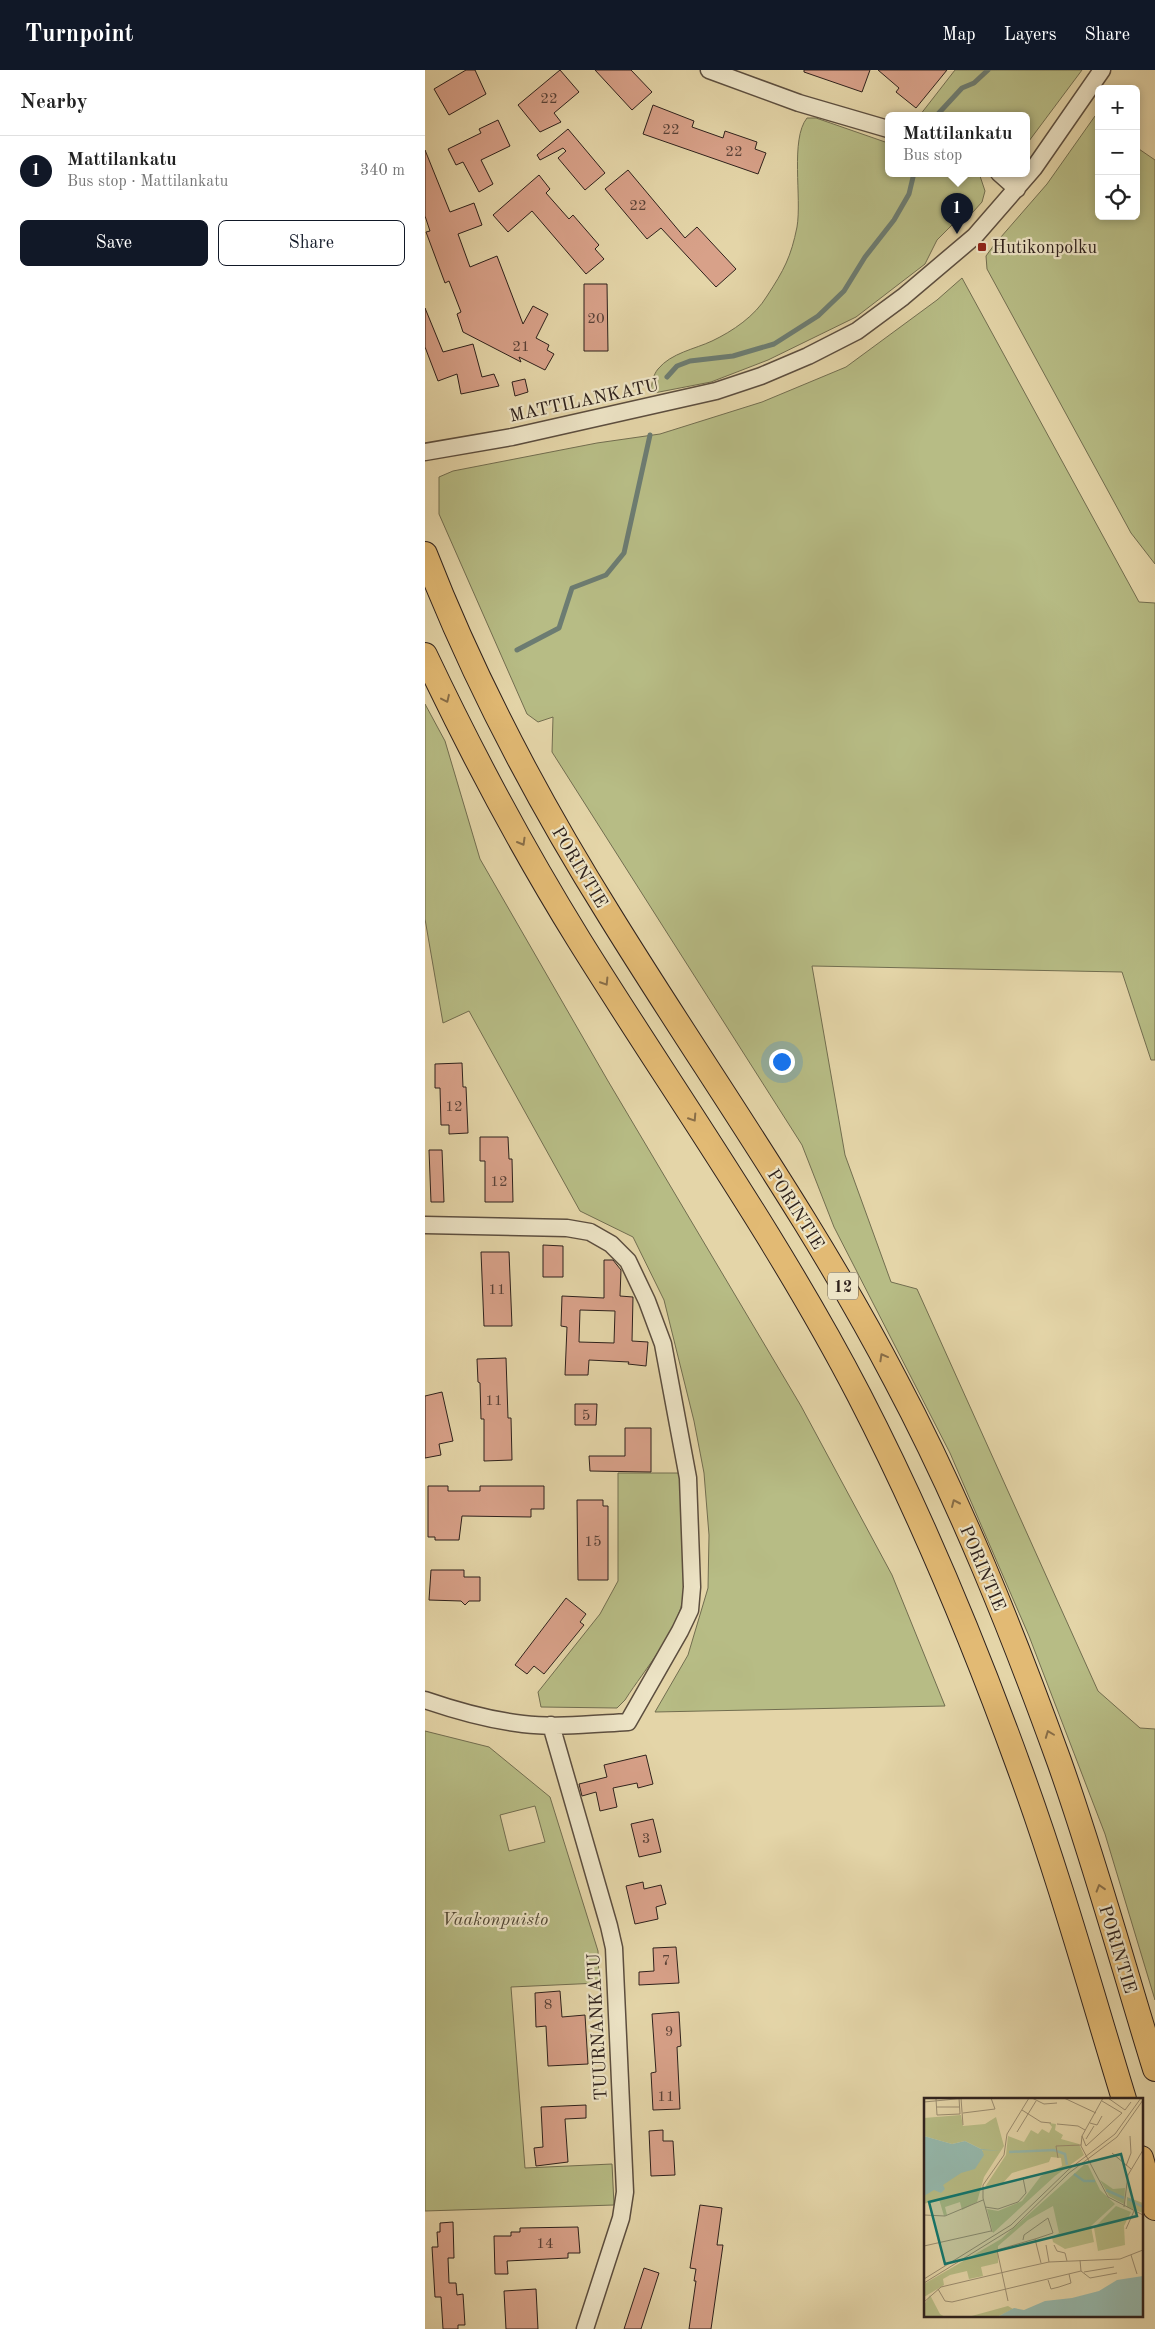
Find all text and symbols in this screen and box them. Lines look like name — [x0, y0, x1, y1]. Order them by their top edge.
text: Turnpoint — [25, 23, 133, 47]
text: Map — [942, 26, 976, 44]
text: Layers — [1004, 26, 1056, 44]
text: Share — [1084, 26, 1130, 44]
map controls — [1095, 85, 1140, 220]
button: + — [1095, 85, 1140, 130]
text: Nearby — [20, 92, 88, 113]
house number: 22 — [540, 92, 558, 107]
popup — [885, 112, 1030, 177]
house number: 22 — [662, 123, 680, 138]
text: Mattilankatu — [903, 125, 1012, 144]
button: − — [1095, 130, 1140, 175]
house number: 22 — [725, 145, 743, 160]
text: Bus stop — [903, 148, 962, 164]
text: Mattilankatu — [67, 151, 177, 170]
text: 1 — [31, 163, 41, 179]
text: 340 m — [360, 163, 405, 179]
text: Bus stop · Mattilankatu — [67, 174, 228, 190]
button: locate — [1095, 175, 1140, 220]
pin: 1 — [941, 193, 973, 234]
house number: 22 — [629, 199, 647, 214]
button: Save — [20, 220, 208, 266]
button: Share — [218, 220, 405, 266]
place label: Hutikonpolku — [992, 239, 1097, 257]
marker: Hutikonpolku — [976, 241, 988, 253]
house number: 20 — [587, 312, 605, 327]
house number: 21 — [512, 340, 530, 355]
street label: MATTILANKATU — [508, 376, 661, 426]
one-way arrow — [439, 694, 450, 703]
street label: PORINTIE — [548, 824, 610, 911]
one-way arrow — [515, 837, 525, 846]
one-way arrow — [599, 976, 609, 985]
your location — [769, 1049, 795, 1075]
house number: 12 — [445, 1100, 463, 1115]
one-way arrow — [687, 1113, 696, 1122]
street label: PORINTIE — [763, 1166, 827, 1253]
house number: 12 — [490, 1175, 508, 1190]
road number: 12 — [828, 1272, 858, 1300]
house number: 11 — [488, 1283, 506, 1298]
one-way arrow — [879, 1353, 889, 1362]
house number: 11 — [485, 1394, 503, 1409]
house number: 5 — [582, 1409, 590, 1424]
one-way arrow — [950, 1499, 961, 1508]
street label: PORINTIE — [956, 1523, 1008, 1614]
house number: 15 — [584, 1535, 602, 1550]
one-way arrow — [1045, 1730, 1055, 1739]
house number: 3 — [642, 1832, 650, 1847]
one-way arrow — [1095, 1885, 1105, 1893]
street label: PORINTIE — [1095, 1903, 1139, 1995]
park label: Vaakonpuisto — [442, 1911, 548, 1929]
street label: TUURNANKATU — [585, 1953, 611, 2101]
house number: 7 — [662, 1954, 670, 1969]
house number: 8 — [544, 1998, 552, 2013]
house number: 9 — [665, 2025, 673, 2040]
house number: 11 — [657, 2090, 675, 2105]
inset map — [924, 2098, 1143, 2316]
house number: 14 — [536, 2237, 554, 2252]

